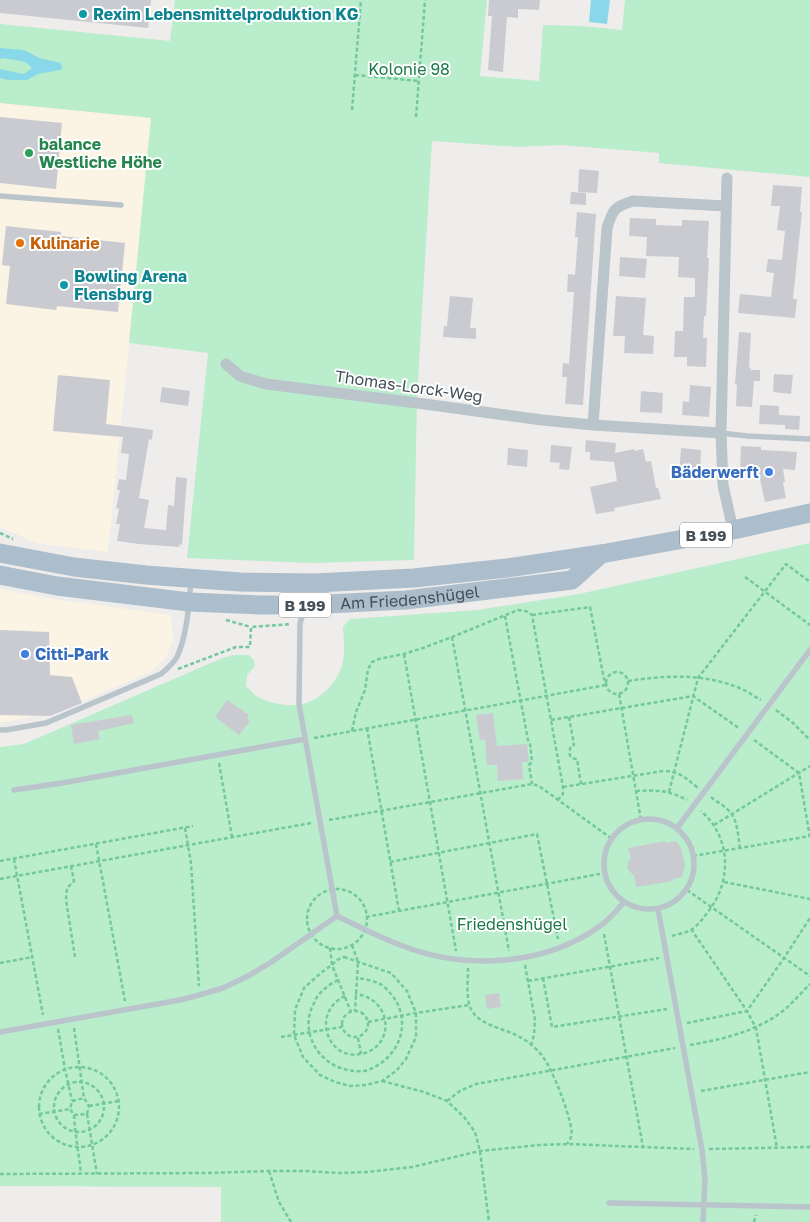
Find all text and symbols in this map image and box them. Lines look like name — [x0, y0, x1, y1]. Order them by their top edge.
place label: Rexim Lebensmittelproduktion KG — [93, 4, 359, 24]
marker: Rexim Lebensmittelproduktion KG — [77, 8, 89, 20]
park label: Kolonie 98 — [368, 59, 450, 79]
place label: balance Westliche Höhe — [39, 134, 162, 172]
marker: balance Westliche Höhe — [23, 147, 35, 159]
place label: Kulinarie — [30, 233, 100, 253]
marker: Kulinarie — [14, 237, 26, 249]
place label: Bowling Arena Flensburg — [74, 266, 187, 304]
marker: Bowling Arena Flensburg — [58, 279, 70, 291]
street label: Thomas-Lorck-Weg — [334, 366, 484, 406]
place label: Bäderwerft — [671, 462, 759, 482]
marker: Bäderwerft — [763, 466, 775, 478]
road number: B 199 — [680, 522, 732, 548]
street label: Am Friedenshügel — [340, 581, 480, 613]
road number: B 199 — [279, 592, 331, 618]
place label: Citti-Park — [35, 644, 110, 664]
marker: Citti-Park — [19, 648, 31, 660]
park label: Friedenshügel — [457, 914, 567, 934]

